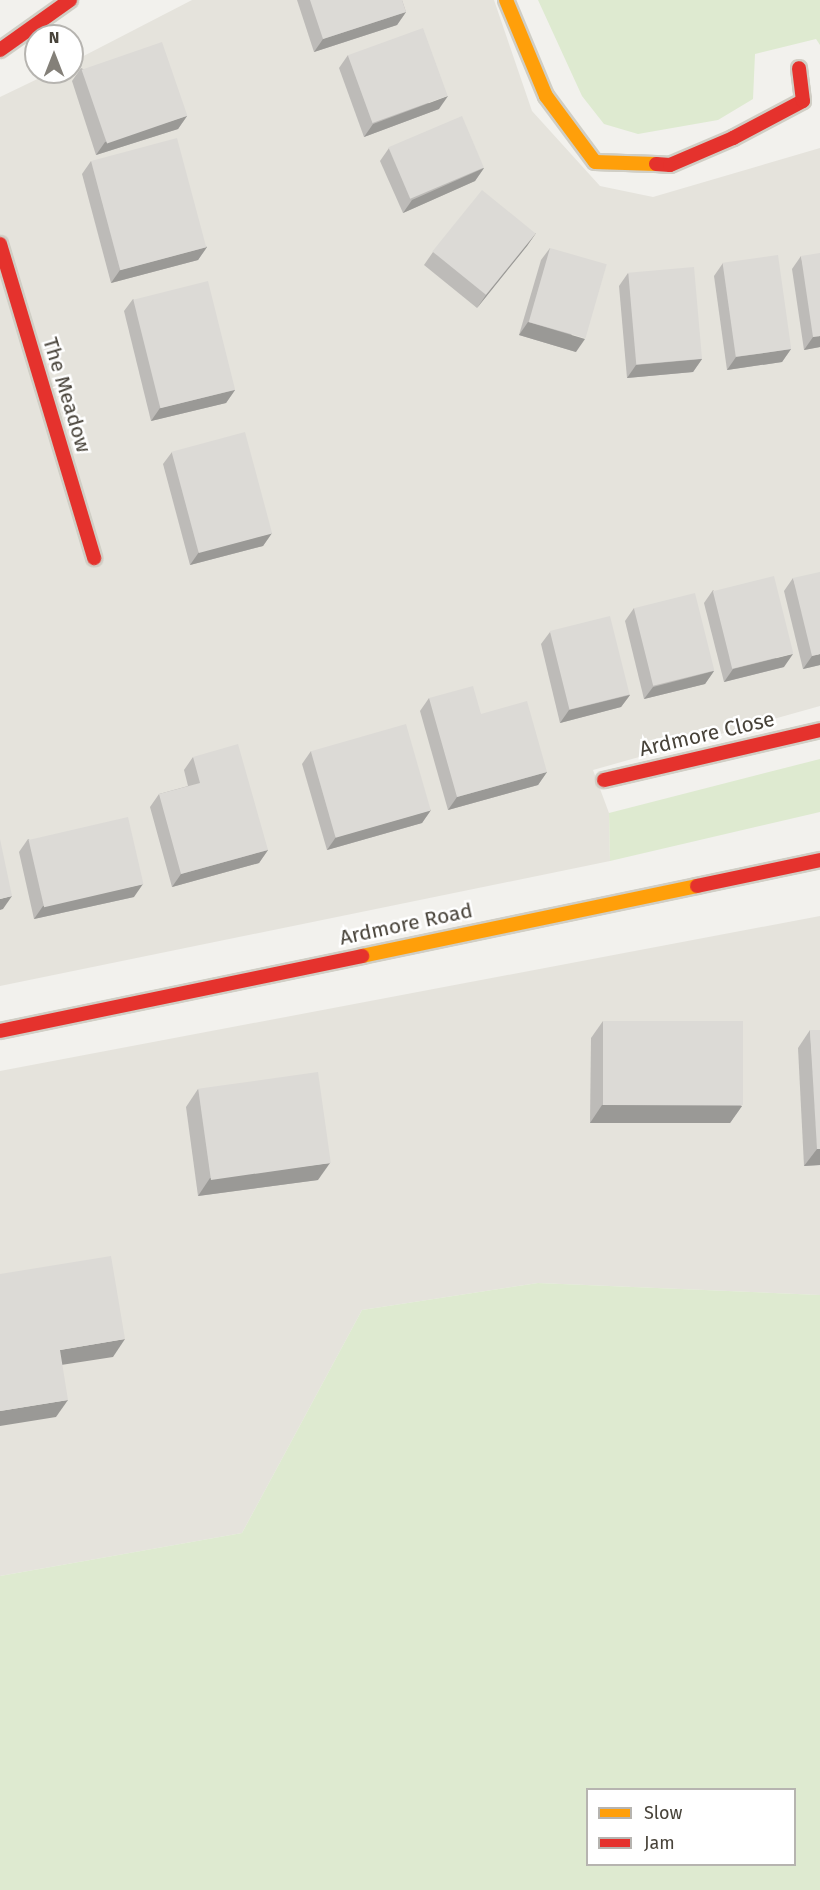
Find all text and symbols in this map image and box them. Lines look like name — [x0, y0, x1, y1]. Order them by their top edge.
north arrow — [24, 24, 84, 84]
text: N — [49, 28, 59, 47]
street label: The Meadow — [38, 334, 96, 456]
street label: Ardmore Close — [637, 706, 777, 762]
street label: Ardmore Road — [337, 898, 475, 950]
legend — [586, 1788, 796, 1866]
text: Slow — [644, 1802, 682, 1824]
text: Jam — [644, 1832, 675, 1854]

